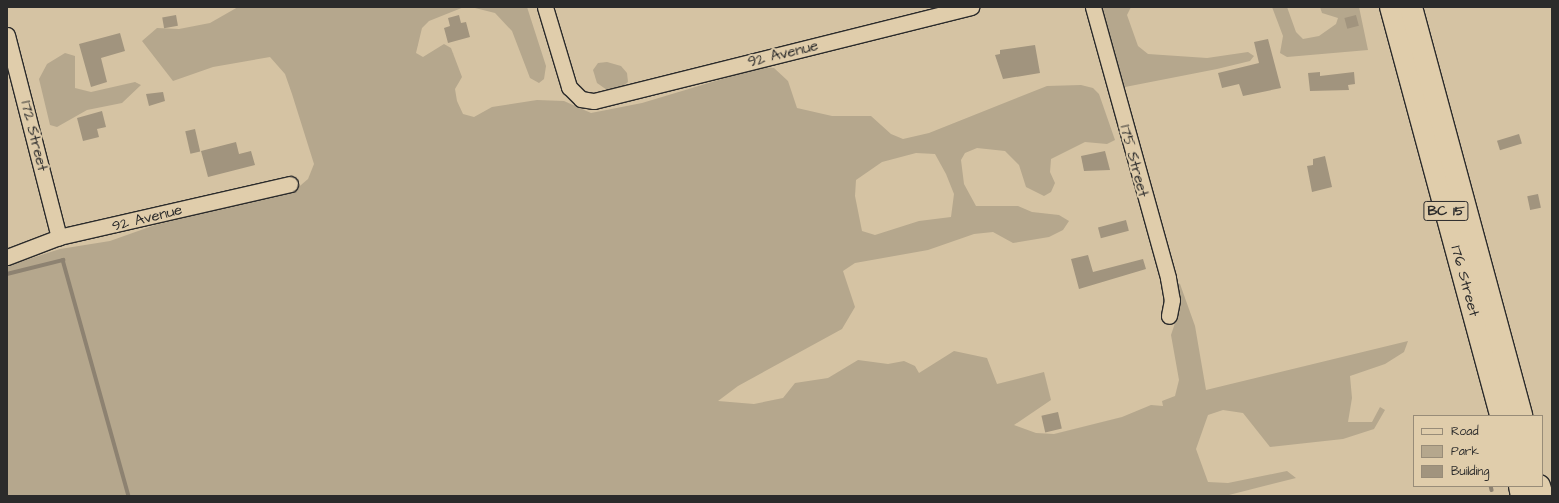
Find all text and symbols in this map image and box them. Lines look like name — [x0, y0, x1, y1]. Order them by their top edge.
street label: 92 Avenue — [746, 37, 820, 71]
street label: 172 Street — [17, 99, 51, 173]
street label: 175 Street — [1116, 123, 1152, 199]
road number: BC 15 — [1423, 199, 1469, 223]
street label: 92 Avenue — [110, 201, 184, 235]
street label: 176 Street — [1447, 243, 1483, 319]
legend — [1413, 415, 1543, 487]
text: Road — [1451, 423, 1479, 440]
text: Park — [1451, 443, 1479, 460]
text: Building — [1451, 463, 1489, 480]

